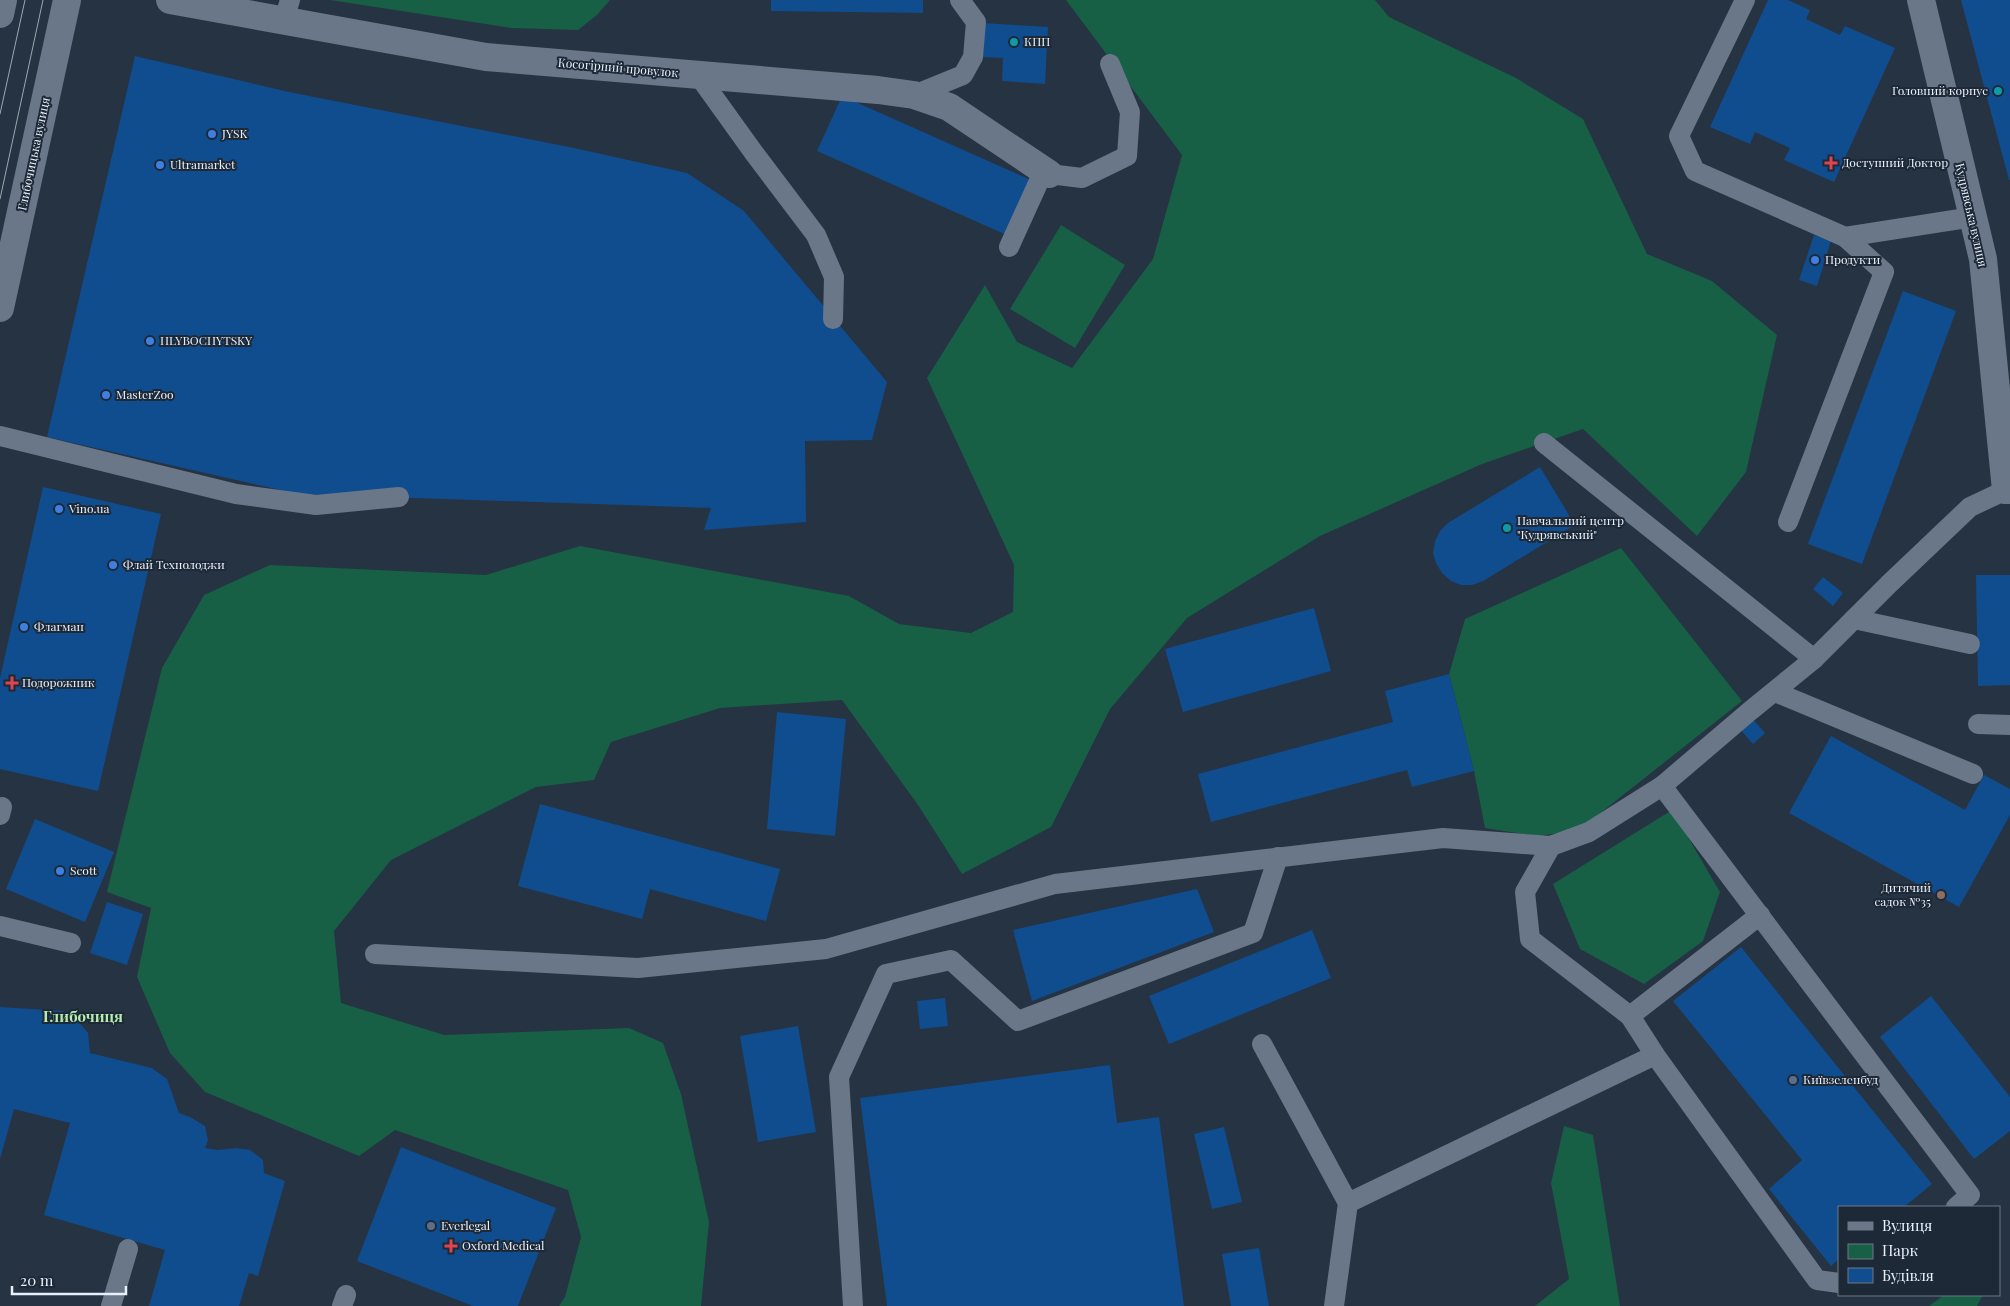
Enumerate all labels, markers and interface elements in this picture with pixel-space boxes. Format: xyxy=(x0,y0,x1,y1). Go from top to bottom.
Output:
place label: КПП xyxy=(1024,33,1050,49)
marker: КПП xyxy=(1008,36,1020,48)
street label: Косогірний провулок xyxy=(557,54,679,80)
place label: Головний корпус xyxy=(1892,82,1988,98)
marker: Головний корпус xyxy=(1992,85,2004,97)
street label: Глибочицька вулиця xyxy=(13,95,53,212)
place label: JYSK xyxy=(221,125,247,141)
marker: JYSK xyxy=(206,128,218,140)
place label: Доступний Доктор xyxy=(1842,154,1948,170)
place label: Ultramarket xyxy=(170,156,236,172)
marker: Доступний Доктор xyxy=(1824,156,1838,170)
marker: Ultramarket xyxy=(154,159,166,171)
street label: Кудрявська вулиця xyxy=(1952,161,1992,269)
place label: Продукти xyxy=(1825,251,1881,267)
marker: Продукти xyxy=(1809,254,1821,266)
place label: HLYBOCHYTSKY xyxy=(160,332,253,348)
marker: HLYBOCHYTSKY xyxy=(144,335,156,347)
place label: MasterZoo xyxy=(116,386,174,402)
marker: MasterZoo xyxy=(100,389,112,401)
place label: Vino.ua xyxy=(68,500,109,516)
marker: Vino.ua xyxy=(53,503,65,515)
place label: Навчальний центр "Кудрявський" xyxy=(1517,512,1624,542)
marker: Навчальний центр "Кудрявський" xyxy=(1501,522,1513,534)
place label: Флай Технолоджи xyxy=(123,556,225,572)
marker: Флай Технолоджи xyxy=(107,559,119,571)
place label: Флагман xyxy=(34,618,84,634)
marker: Флагман xyxy=(18,621,30,633)
place label: Подорожник xyxy=(22,674,95,690)
marker: Подорожник xyxy=(6,677,18,689)
place label: Scott xyxy=(70,862,98,878)
marker: Scott xyxy=(54,865,66,877)
place label: Дитячий садок №35 xyxy=(1875,879,1931,909)
marker: Дитячий садок №35 xyxy=(1935,889,1947,901)
district label: Глибочиця xyxy=(43,1006,123,1026)
place label: Київзеленбуд xyxy=(1803,1071,1879,1087)
marker: Київзеленбуд xyxy=(1787,1074,1799,1086)
legend xyxy=(1838,1206,2000,1296)
text: Вулиця xyxy=(1882,1215,1932,1235)
place label: Everlegal xyxy=(441,1217,491,1233)
marker: Everlegal xyxy=(425,1220,437,1232)
place label: Oxford Medical xyxy=(462,1237,545,1253)
marker: Oxford Medical xyxy=(444,1239,458,1253)
text: Парк xyxy=(1882,1240,1918,1260)
scale bar xyxy=(12,1264,126,1296)
text: Будівля xyxy=(1882,1265,1934,1285)
text: 20 m xyxy=(20,1270,54,1290)

